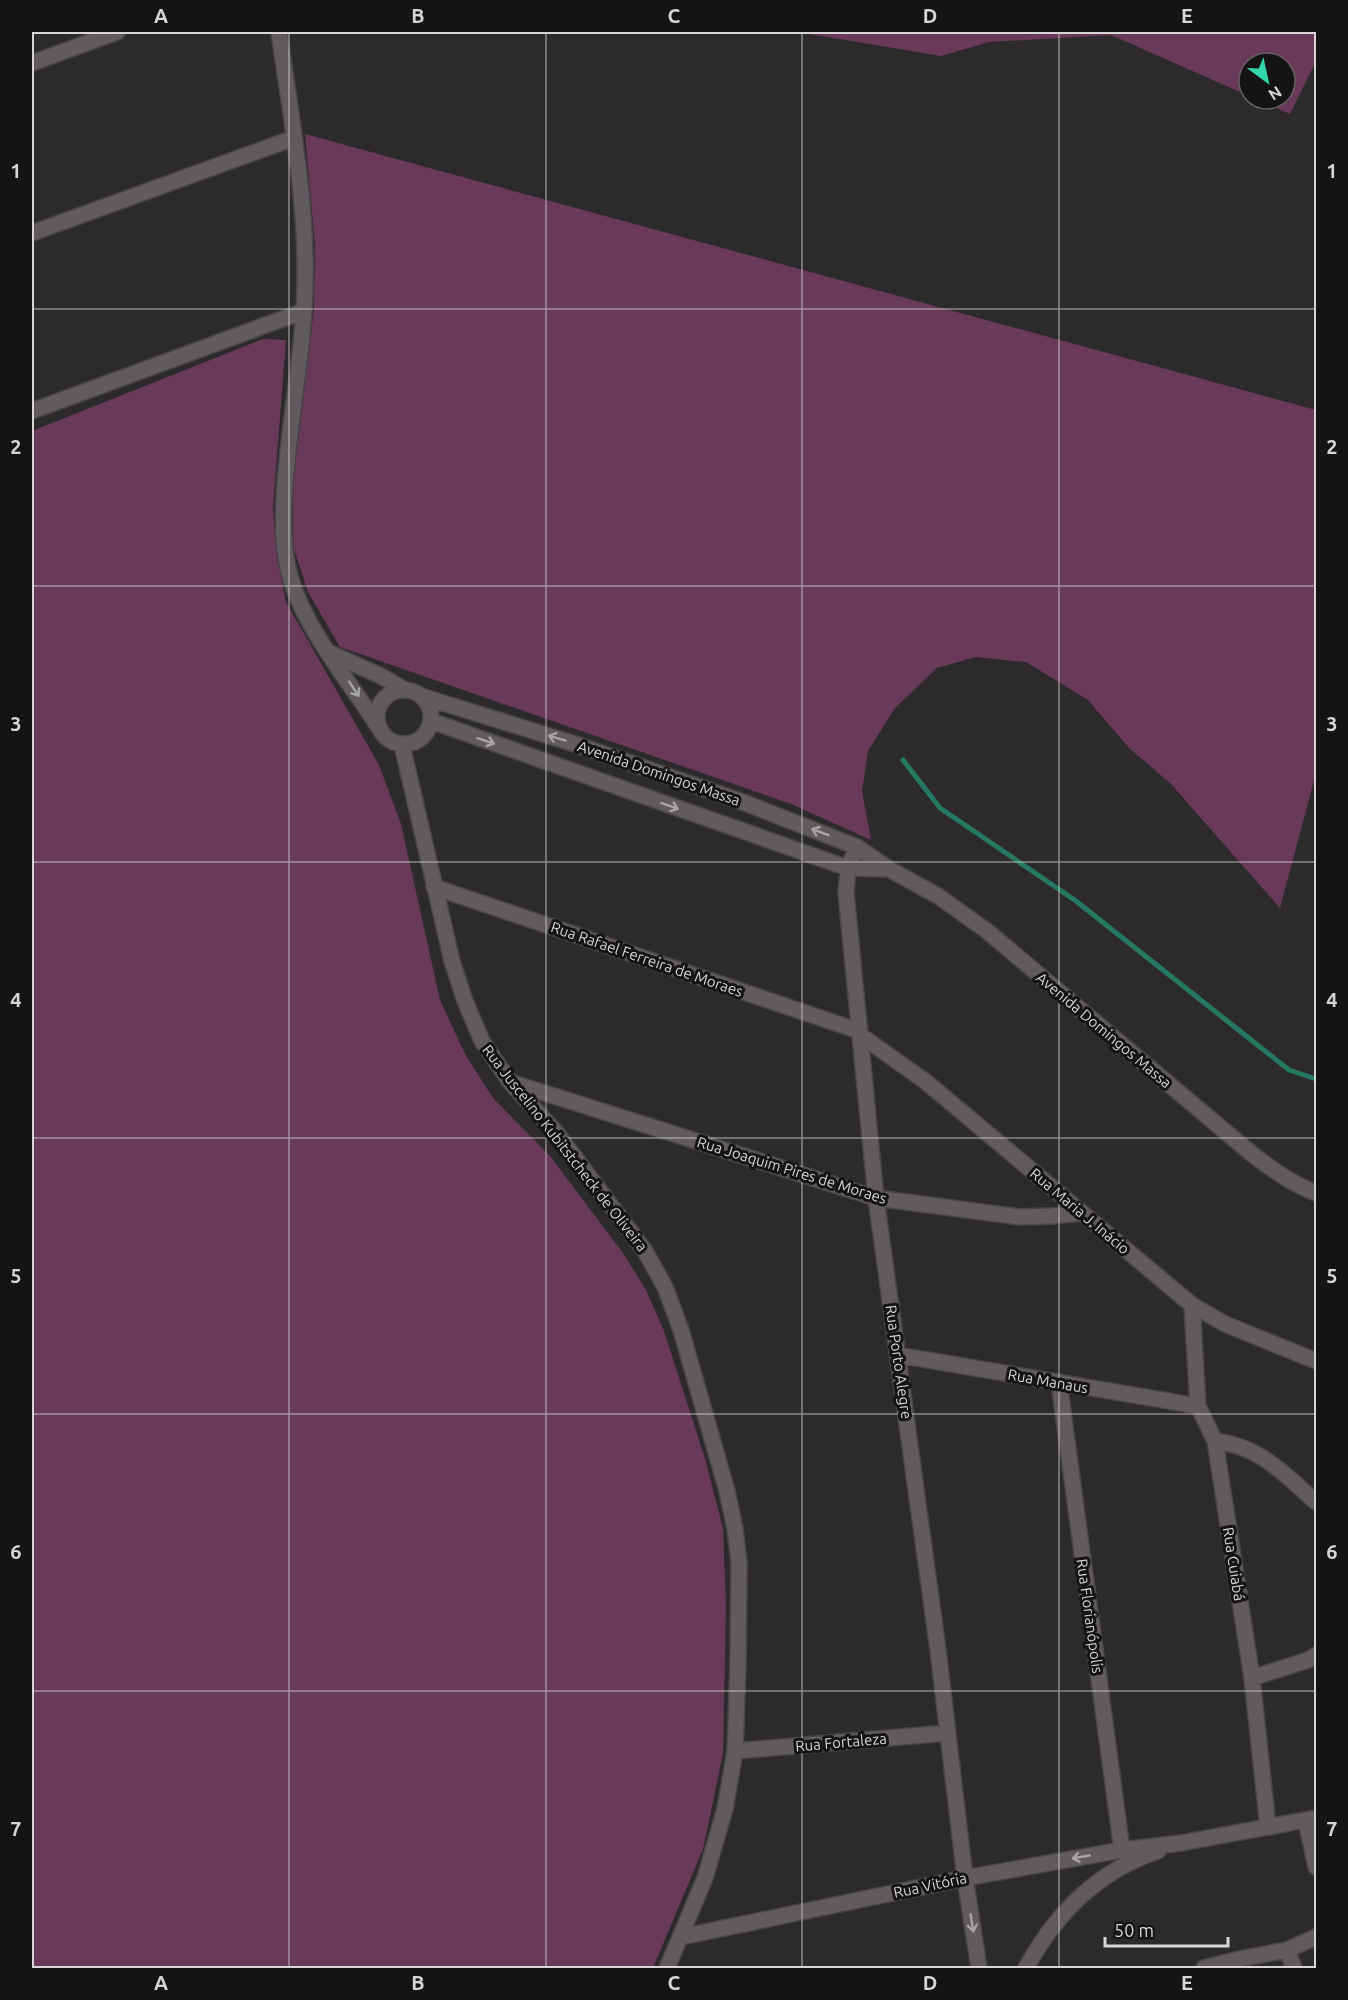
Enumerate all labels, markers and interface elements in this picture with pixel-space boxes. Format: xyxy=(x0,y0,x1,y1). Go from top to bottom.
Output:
text: A xyxy=(154,4,168,27)
text: B xyxy=(411,4,425,27)
text: C xyxy=(668,4,681,27)
text: D xyxy=(923,4,937,27)
text: E xyxy=(1181,4,1193,27)
north arrow xyxy=(1237,51,1297,111)
text: N xyxy=(1265,83,1285,104)
text: 1 xyxy=(10,159,22,182)
text: 1 xyxy=(1326,159,1338,182)
text: 2 xyxy=(10,435,22,458)
text: 2 xyxy=(1326,435,1338,458)
one-way arrow xyxy=(348,681,360,697)
text: 3 xyxy=(10,712,22,735)
text: 3 xyxy=(1326,712,1338,735)
one-way arrow xyxy=(548,732,567,743)
one-way arrow xyxy=(477,736,495,747)
street label: Avenida Domingos Massa xyxy=(576,737,742,809)
one-way arrow xyxy=(660,801,679,812)
one-way arrow xyxy=(811,826,829,837)
street label: Rua Rafael Ferreira de Moraes xyxy=(549,918,745,1000)
street label: Avenida Domingos Massa xyxy=(1033,969,1175,1091)
text: 4 xyxy=(10,988,22,1011)
text: 4 xyxy=(1326,988,1338,1011)
street label: Rua Juscelino Kubitstcheck de Oliveira xyxy=(479,1041,651,1255)
street label: Rua Joaquim Pires de Moraes xyxy=(695,1133,889,1207)
street label: Rua Maria J. Inácio xyxy=(1027,1165,1133,1257)
text: 5 xyxy=(10,1264,22,1287)
text: 5 xyxy=(1326,1264,1338,1287)
street label: Rua Porto Alegre xyxy=(883,1304,915,1420)
street label: Rua Manaus xyxy=(1007,1366,1089,1396)
street label: Rua Cuiabá xyxy=(1220,1526,1248,1602)
text: 6 xyxy=(10,1540,22,1563)
text: 6 xyxy=(1326,1540,1338,1563)
street label: Rua Florianópolis xyxy=(1074,1558,1106,1674)
street label: Rua Fortaleza xyxy=(795,1730,887,1754)
text: 7 xyxy=(10,1817,22,1840)
text: 7 xyxy=(1326,1817,1338,1840)
one-way arrow xyxy=(1072,1852,1092,1863)
street label: Rua Vitória xyxy=(892,1869,968,1901)
scale bar xyxy=(1105,1910,1228,1948)
one-way arrow xyxy=(966,1913,977,1933)
text: 50 m xyxy=(1114,1920,1154,1940)
text: A xyxy=(154,1971,168,1994)
text: B xyxy=(411,1971,425,1994)
text: C xyxy=(668,1971,681,1994)
text: D xyxy=(923,1971,937,1994)
text: E xyxy=(1181,1971,1193,1994)

